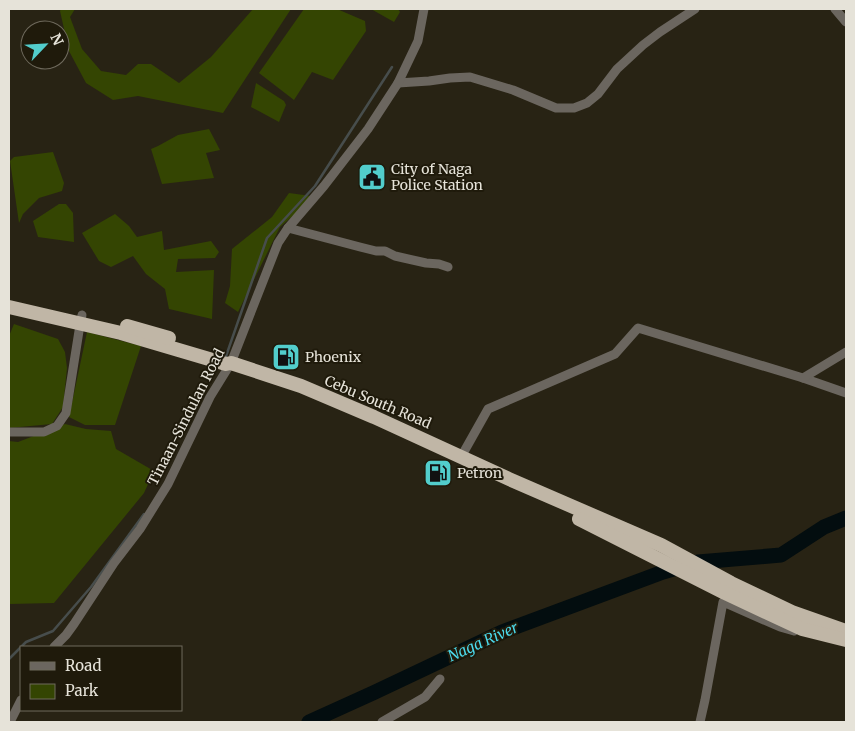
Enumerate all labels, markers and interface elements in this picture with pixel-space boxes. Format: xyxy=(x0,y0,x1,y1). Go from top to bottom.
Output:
north arrow xyxy=(20,20,70,70)
text: N xyxy=(46,31,67,48)
place label: City of Naga Police Station xyxy=(391,160,483,194)
public building icon: City of Naga Police Station xyxy=(357,162,387,192)
fuel station icon: Phoenix xyxy=(271,342,301,372)
street label: Tinaan-Sindulan Road xyxy=(144,345,229,489)
place label: Phoenix xyxy=(305,348,362,366)
street label: Cebu South Road xyxy=(322,371,434,433)
fuel station icon: Petron xyxy=(423,458,453,488)
place label: Petron xyxy=(457,464,502,482)
water label: Naga River xyxy=(445,617,522,665)
legend xyxy=(20,646,182,711)
text: Road xyxy=(65,656,101,675)
text: Park xyxy=(65,681,99,700)

